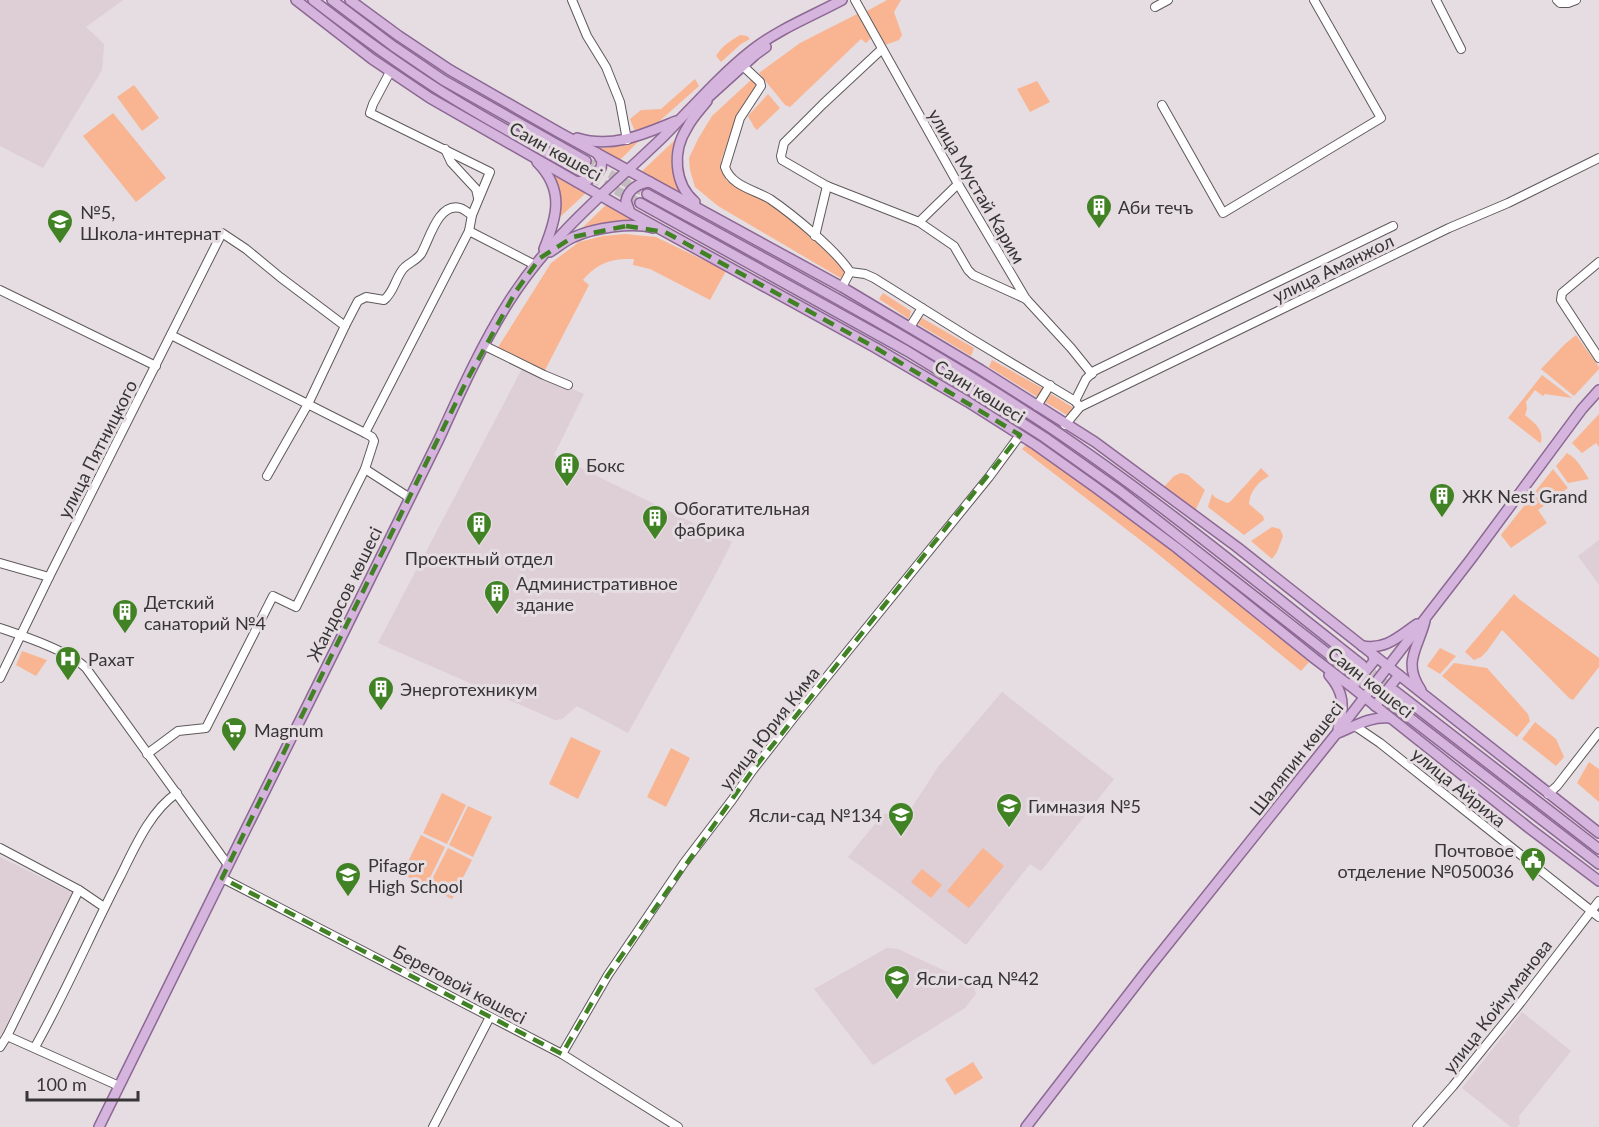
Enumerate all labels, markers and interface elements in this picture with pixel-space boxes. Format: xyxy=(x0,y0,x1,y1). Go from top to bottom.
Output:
street label: улица Мустай Карим xyxy=(924,105,1030,267)
street label: Саин көшесі xyxy=(506,117,606,185)
building icon: Аби течъ xyxy=(1084,192,1114,230)
place label: Аби течъ xyxy=(1118,196,1193,218)
place label: №5, Школа-интернат xyxy=(80,201,221,244)
school or university icon: №5, Школа-интернат xyxy=(45,207,75,245)
street label: улица Аманжол xyxy=(1269,229,1397,307)
street label: Саин көшесі xyxy=(931,355,1029,427)
street label: улица Пятницкого xyxy=(53,376,141,522)
building icon: Бокс xyxy=(552,450,582,488)
place label: Бокс xyxy=(586,454,625,476)
building icon: ЖК Nest Grand xyxy=(1427,481,1457,519)
place label: ЖК Nest Grand xyxy=(1462,485,1588,507)
place label: Обогатительная фабрика xyxy=(674,497,810,540)
building icon: Обогатительная фабрика xyxy=(640,503,670,541)
building icon: Проектный отдел xyxy=(464,509,494,547)
street label: Жандосов көшесі xyxy=(302,523,386,665)
place label: Проектный отдел xyxy=(405,547,553,569)
place label: Административное здание xyxy=(516,572,678,615)
building icon: Административное здание xyxy=(482,578,512,616)
place label: Детский санаторий №4 xyxy=(144,591,266,634)
building icon: Детский санаторий №4 xyxy=(110,597,140,635)
street label: Саин көшесі xyxy=(1324,642,1418,722)
hospital icon: Рахат xyxy=(53,644,83,682)
place label: Рахат xyxy=(88,648,134,670)
street label: улица Юрия Кима xyxy=(714,662,824,794)
building icon: Энерготехникум xyxy=(366,674,396,712)
place label: Энерготехникум xyxy=(400,678,537,700)
street label: Шаляпин көшесі xyxy=(1245,696,1347,820)
supermarket icon: Magnum xyxy=(219,715,249,753)
place label: Magnum xyxy=(254,719,324,741)
street label: улица Айриха xyxy=(1408,742,1510,832)
school or university icon: Гимназия №5 xyxy=(994,791,1024,829)
place label: Гимназия №5 xyxy=(1028,795,1141,817)
school or university icon: Ясли-сад №134 xyxy=(886,800,916,838)
place label: Ясли-сад №134 xyxy=(748,804,882,826)
place label: Почтовое отделение №050036 xyxy=(1337,839,1514,882)
public building icon: Почтовое отделение №050036 xyxy=(1518,845,1548,883)
place label: Pifagor High School xyxy=(368,854,463,897)
school or university icon: Pifagor High School xyxy=(333,860,363,898)
street label: улица Койчуманова xyxy=(1438,935,1556,1077)
street label: Береговой көшесі xyxy=(390,940,530,1028)
school or university icon: Ясли-сад №42 xyxy=(882,963,912,1001)
place label: Ясли-сад №42 xyxy=(915,967,1039,989)
scale bar xyxy=(27,1064,138,1102)
text: 100 m xyxy=(36,1073,87,1095)

